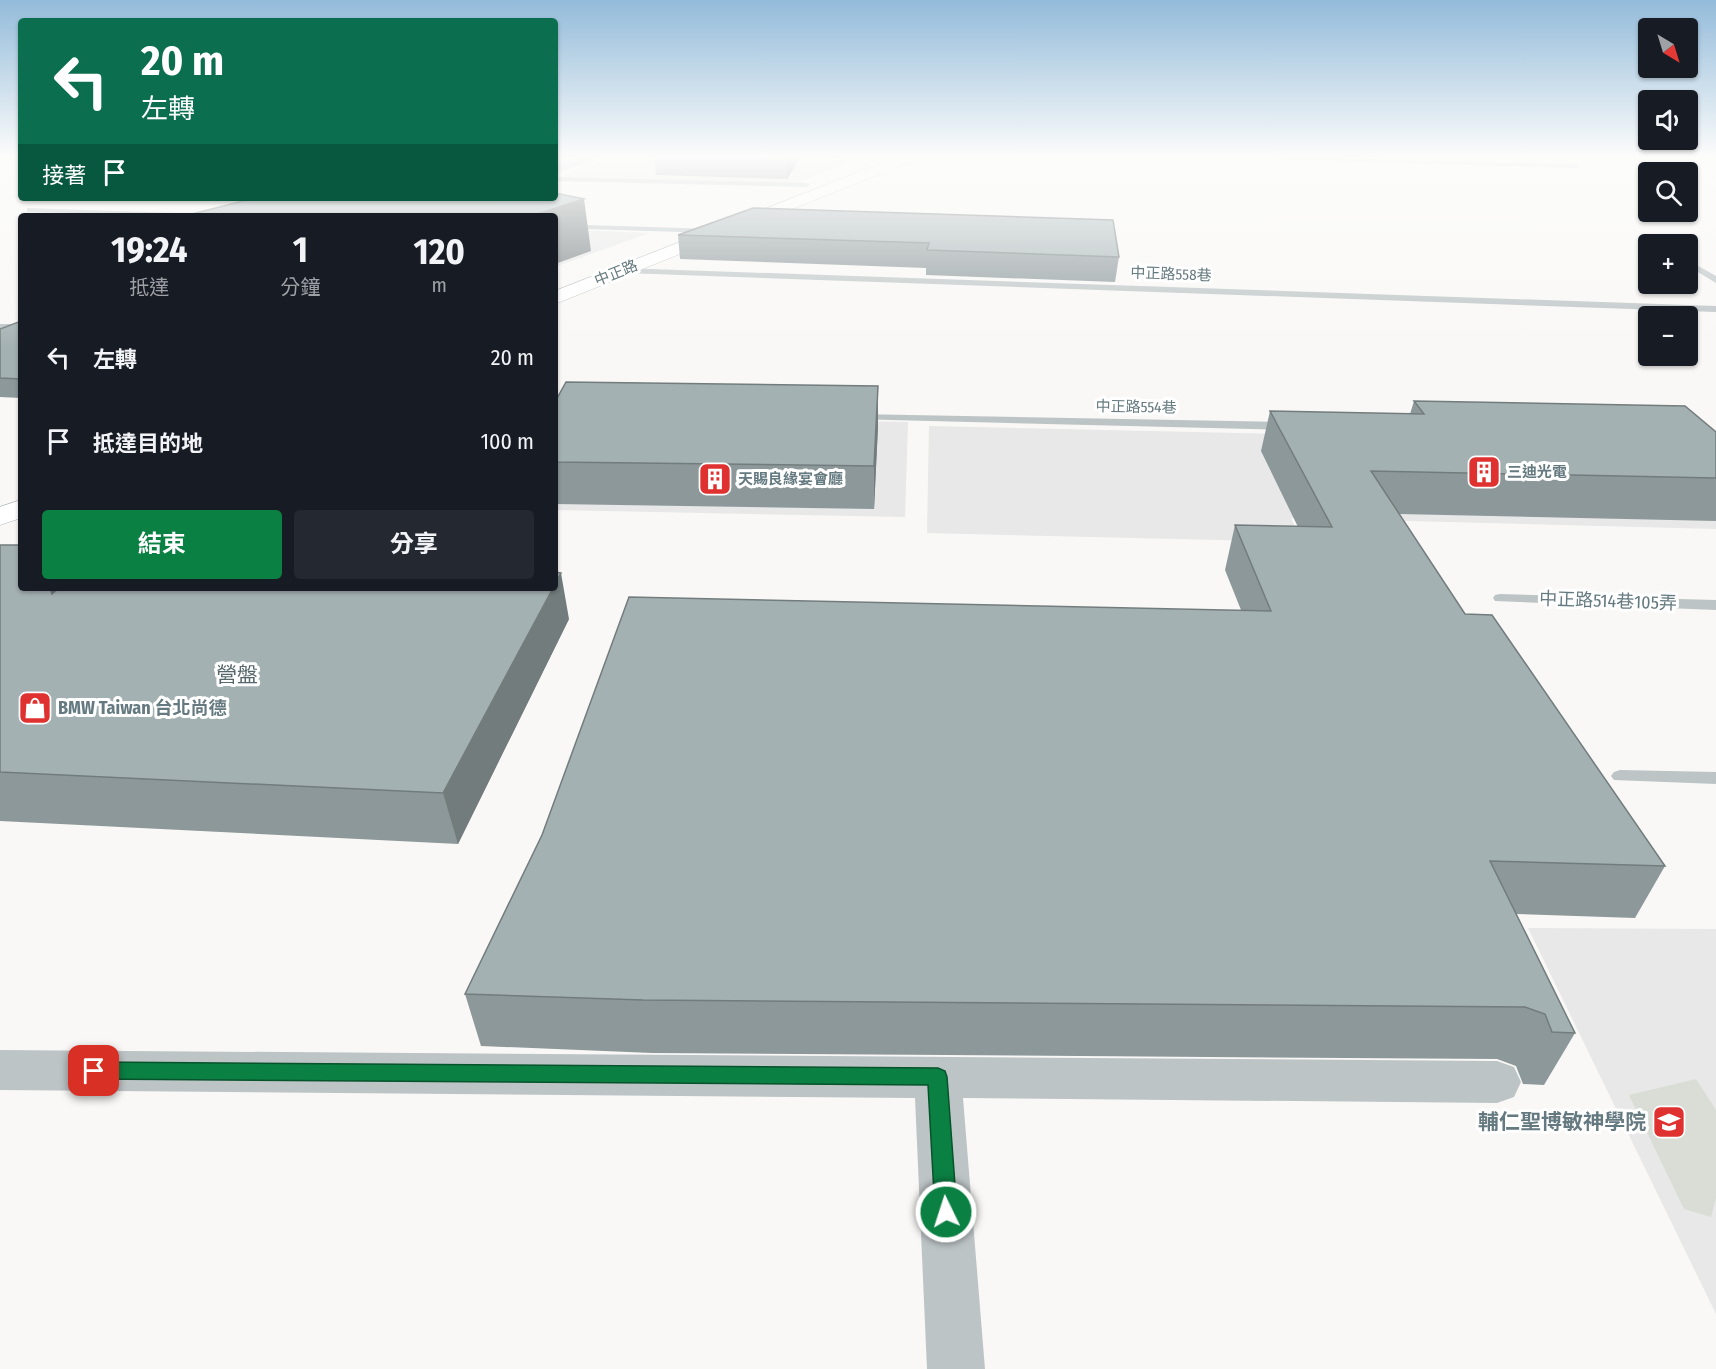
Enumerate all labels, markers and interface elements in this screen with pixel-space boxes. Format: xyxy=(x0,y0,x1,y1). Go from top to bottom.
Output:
north arrow xyxy=(1638,18,1698,78)
map controls xyxy=(1638,18,1698,366)
text: 20 m xyxy=(141,36,224,86)
icon: left xyxy=(42,42,120,120)
button: sound xyxy=(1638,90,1698,150)
text: 左轉 xyxy=(141,93,195,125)
icon: arrive xyxy=(98,156,131,189)
text: 接著 xyxy=(42,162,86,189)
button: search xyxy=(1638,162,1698,222)
text: 19:24 xyxy=(111,228,188,272)
text: 1 xyxy=(293,228,308,272)
text: 120 xyxy=(413,230,465,274)
button: + xyxy=(1638,234,1698,294)
street label: 中正路 xyxy=(592,256,640,290)
street label: 中正路558巷 xyxy=(1130,264,1212,284)
text: m xyxy=(432,273,447,297)
text: 抵達 xyxy=(129,275,169,299)
text: 分鐘 xyxy=(280,275,320,299)
button: − xyxy=(1638,306,1698,366)
icon: left xyxy=(42,341,75,374)
text: 20 m xyxy=(491,344,534,371)
text: 左轉 xyxy=(93,346,137,373)
street label: 中正路554巷 xyxy=(1095,397,1177,417)
icon: arrive xyxy=(42,425,75,458)
text: 100 m xyxy=(480,428,534,455)
text: 抵達目的地 xyxy=(93,430,203,457)
building icon: 三迪光電 xyxy=(1466,454,1502,490)
building icon: 天賜良緣宴會廳 xyxy=(697,461,733,497)
place label: 三迪光電 xyxy=(1507,463,1567,481)
place label: 天賜良緣宴會廳 xyxy=(738,470,843,488)
button: 結束 xyxy=(42,510,282,579)
button: 分享 xyxy=(294,510,534,579)
street label: 中正路514巷105弄 xyxy=(1539,588,1677,614)
district label: 營盤 xyxy=(216,662,258,688)
shop icon: BMW Taiwan 台北尚德 xyxy=(17,690,53,726)
place label: BMW Taiwan 台北尚德 xyxy=(58,697,226,719)
pin xyxy=(68,1045,119,1096)
icon: arrive xyxy=(77,1054,110,1087)
school or university icon: 輔仁聖博敏神學院 xyxy=(1651,1104,1687,1140)
place label: 輔仁聖博敏神學院 xyxy=(1478,1109,1646,1135)
position arrow xyxy=(914,1180,978,1244)

